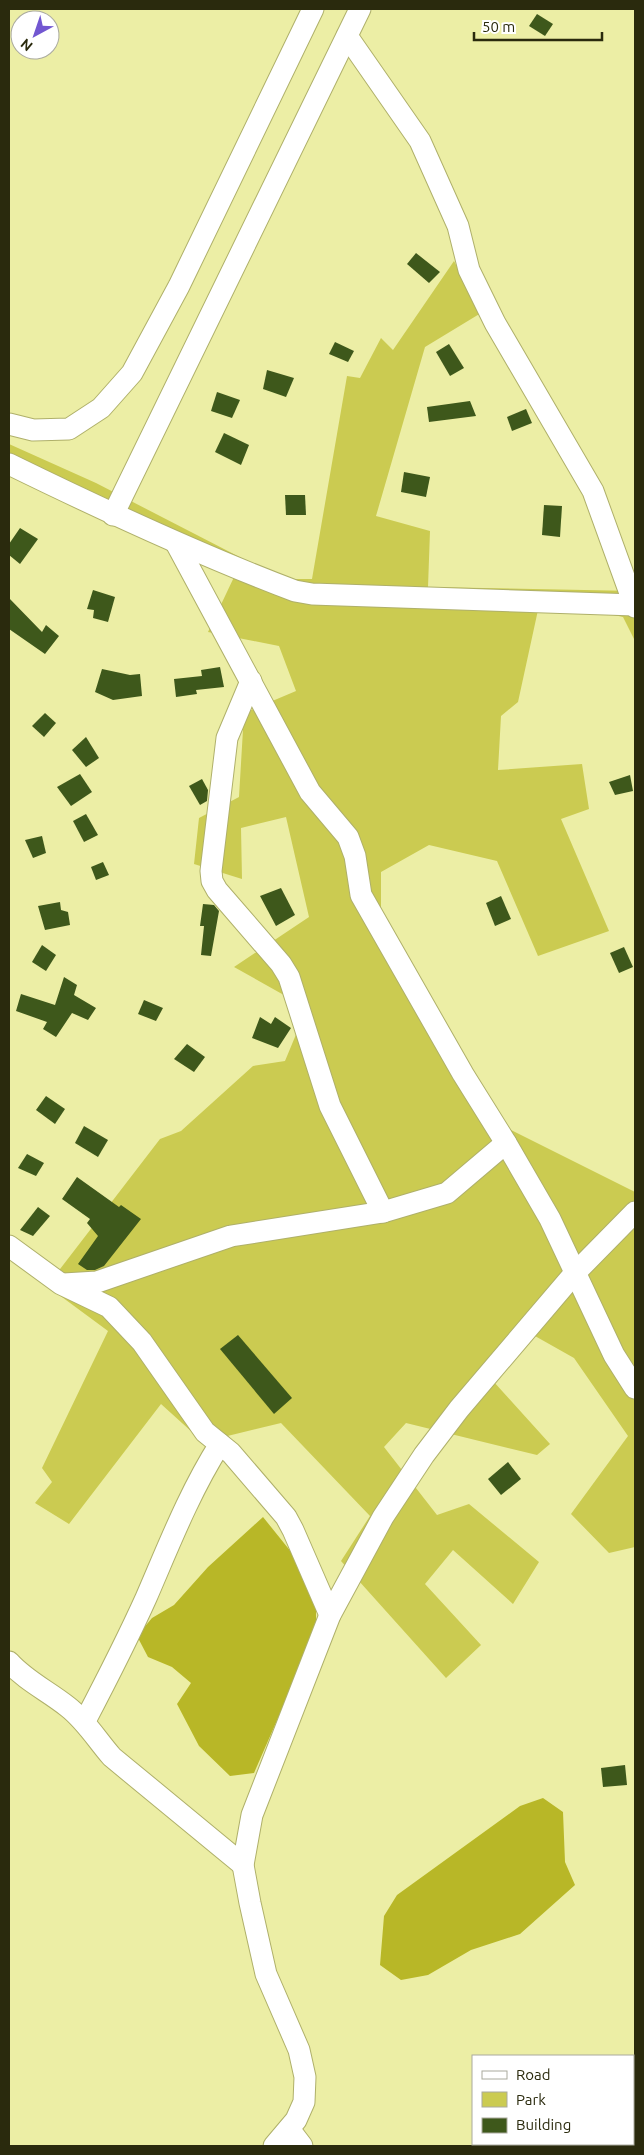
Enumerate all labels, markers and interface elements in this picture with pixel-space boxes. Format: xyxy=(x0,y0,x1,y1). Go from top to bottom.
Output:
north arrow xyxy=(10,10,60,60)
scale bar xyxy=(474,10,602,42)
text: 50 m xyxy=(482,18,515,35)
text: N xyxy=(17,35,36,54)
legend xyxy=(472,2055,634,2145)
text: Road xyxy=(516,2066,551,2083)
text: Park xyxy=(516,2091,546,2108)
text: Building xyxy=(516,2116,571,2133)

